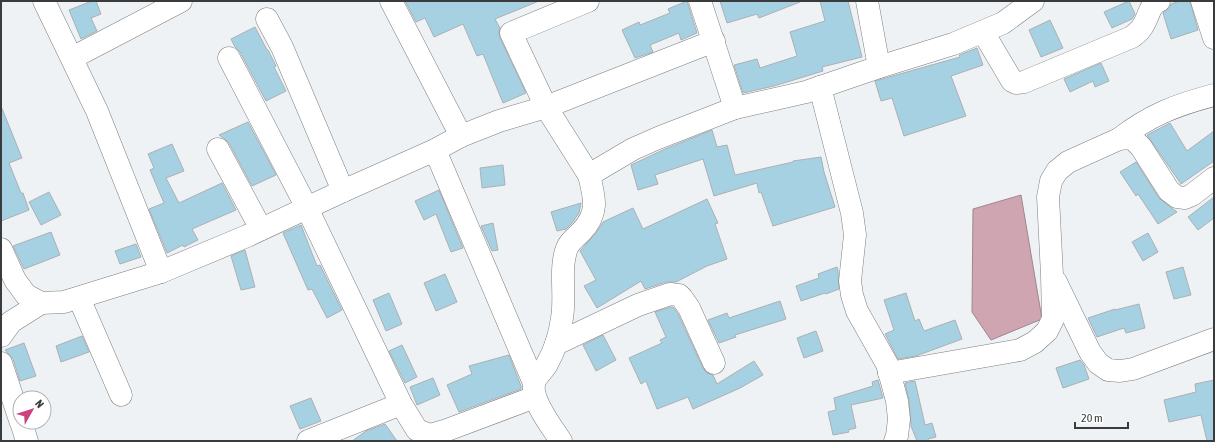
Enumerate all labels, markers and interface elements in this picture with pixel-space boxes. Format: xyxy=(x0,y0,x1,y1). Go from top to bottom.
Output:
north arrow xyxy=(12,390,52,430)
text: N xyxy=(33,397,46,410)
scale bar xyxy=(1075,404,1128,430)
text: 20 m xyxy=(1081,411,1103,425)

